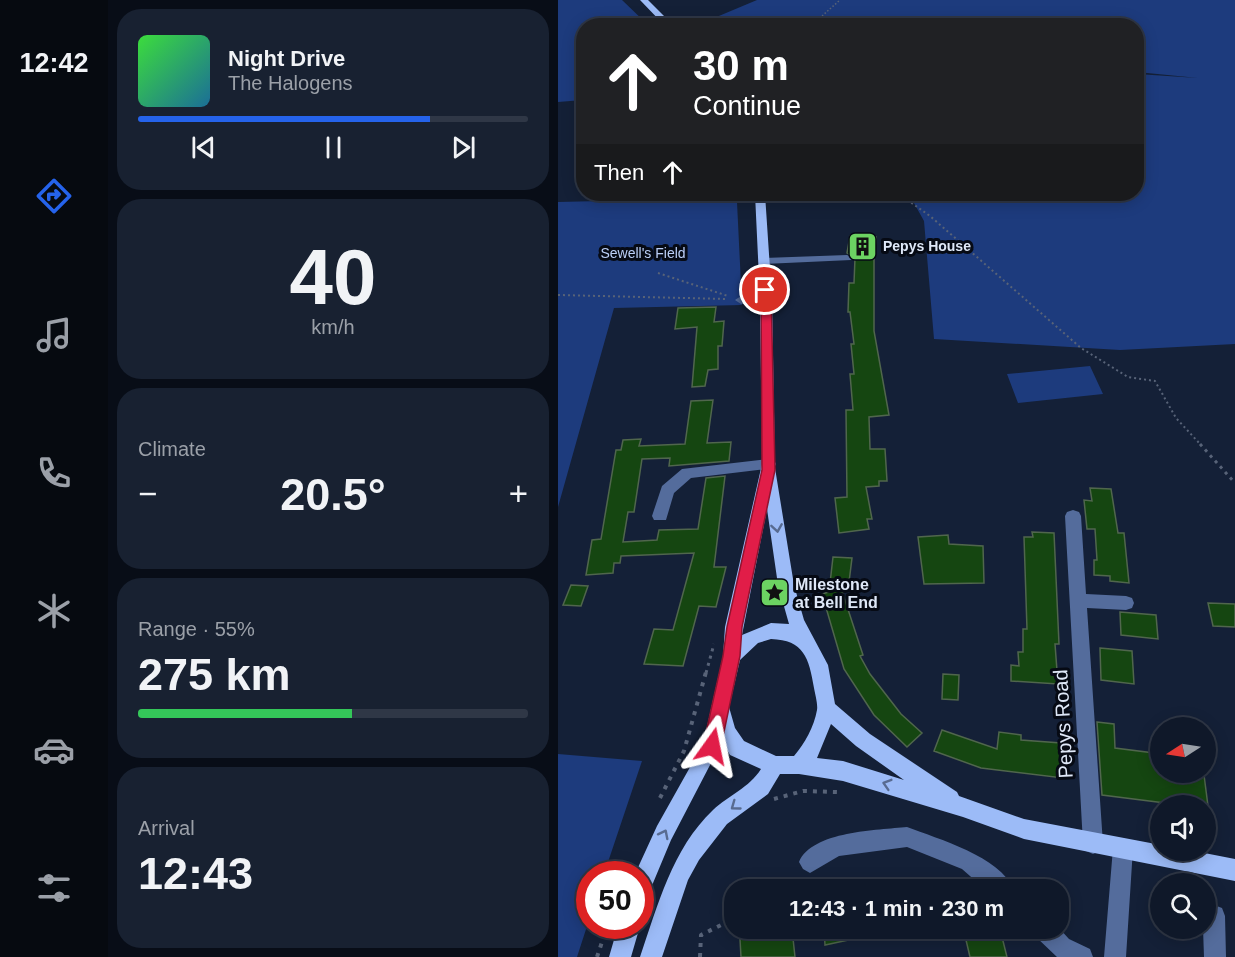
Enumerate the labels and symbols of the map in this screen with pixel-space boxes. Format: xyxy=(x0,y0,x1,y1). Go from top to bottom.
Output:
building icon: Pepys House xyxy=(846,230,878,262)
place label: Pepys House xyxy=(883,238,971,254)
park label: Sewell's Field xyxy=(600,245,686,261)
pin xyxy=(739,264,790,315)
one-way arrow xyxy=(771,523,783,532)
place label: Milestone at Bell End xyxy=(795,576,878,611)
place icon: Milestone at Bell End xyxy=(758,577,790,609)
street label: Pepys Road xyxy=(1049,669,1077,779)
position arrow xyxy=(680,714,744,778)
north arrow xyxy=(1150,717,1216,783)
one-way arrow xyxy=(882,779,893,791)
one-way arrow xyxy=(730,799,741,810)
one-way arrow xyxy=(657,829,668,840)
speed limit sign: 50 xyxy=(576,861,654,939)

